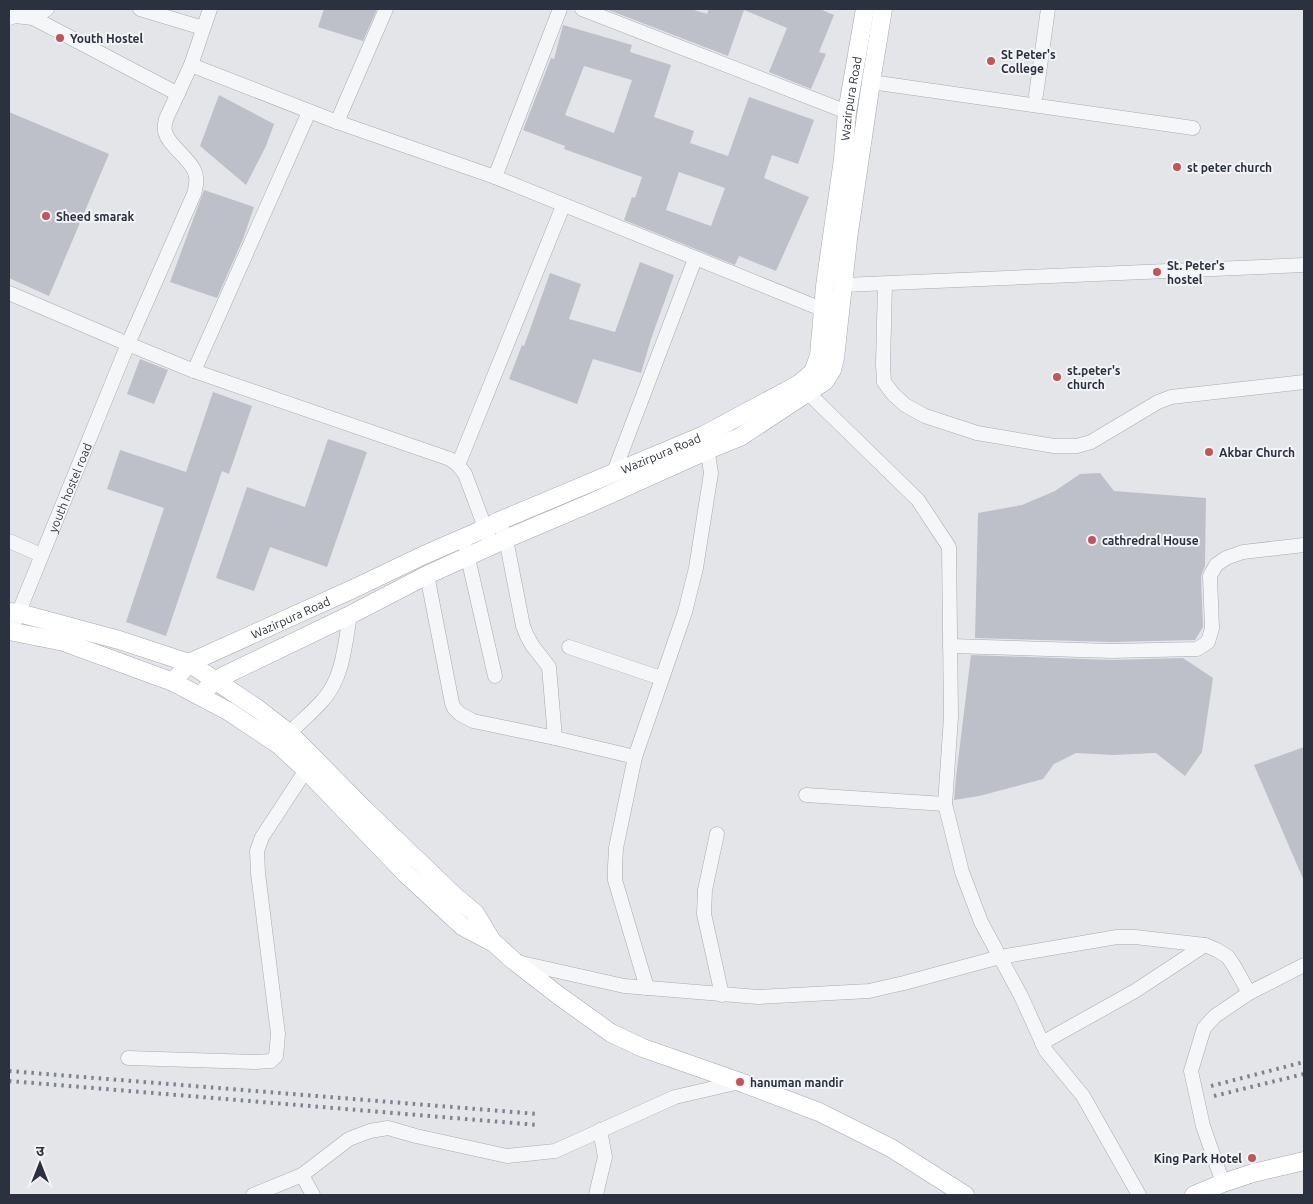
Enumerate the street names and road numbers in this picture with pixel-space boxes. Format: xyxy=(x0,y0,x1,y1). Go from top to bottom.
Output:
street label: Wazirpura Road xyxy=(838,55,863,141)
street label: Wazirpura Road xyxy=(619,431,702,476)
street label: youth hostel road xyxy=(46,441,93,534)
street label: Wazirpura Road xyxy=(249,594,332,641)

